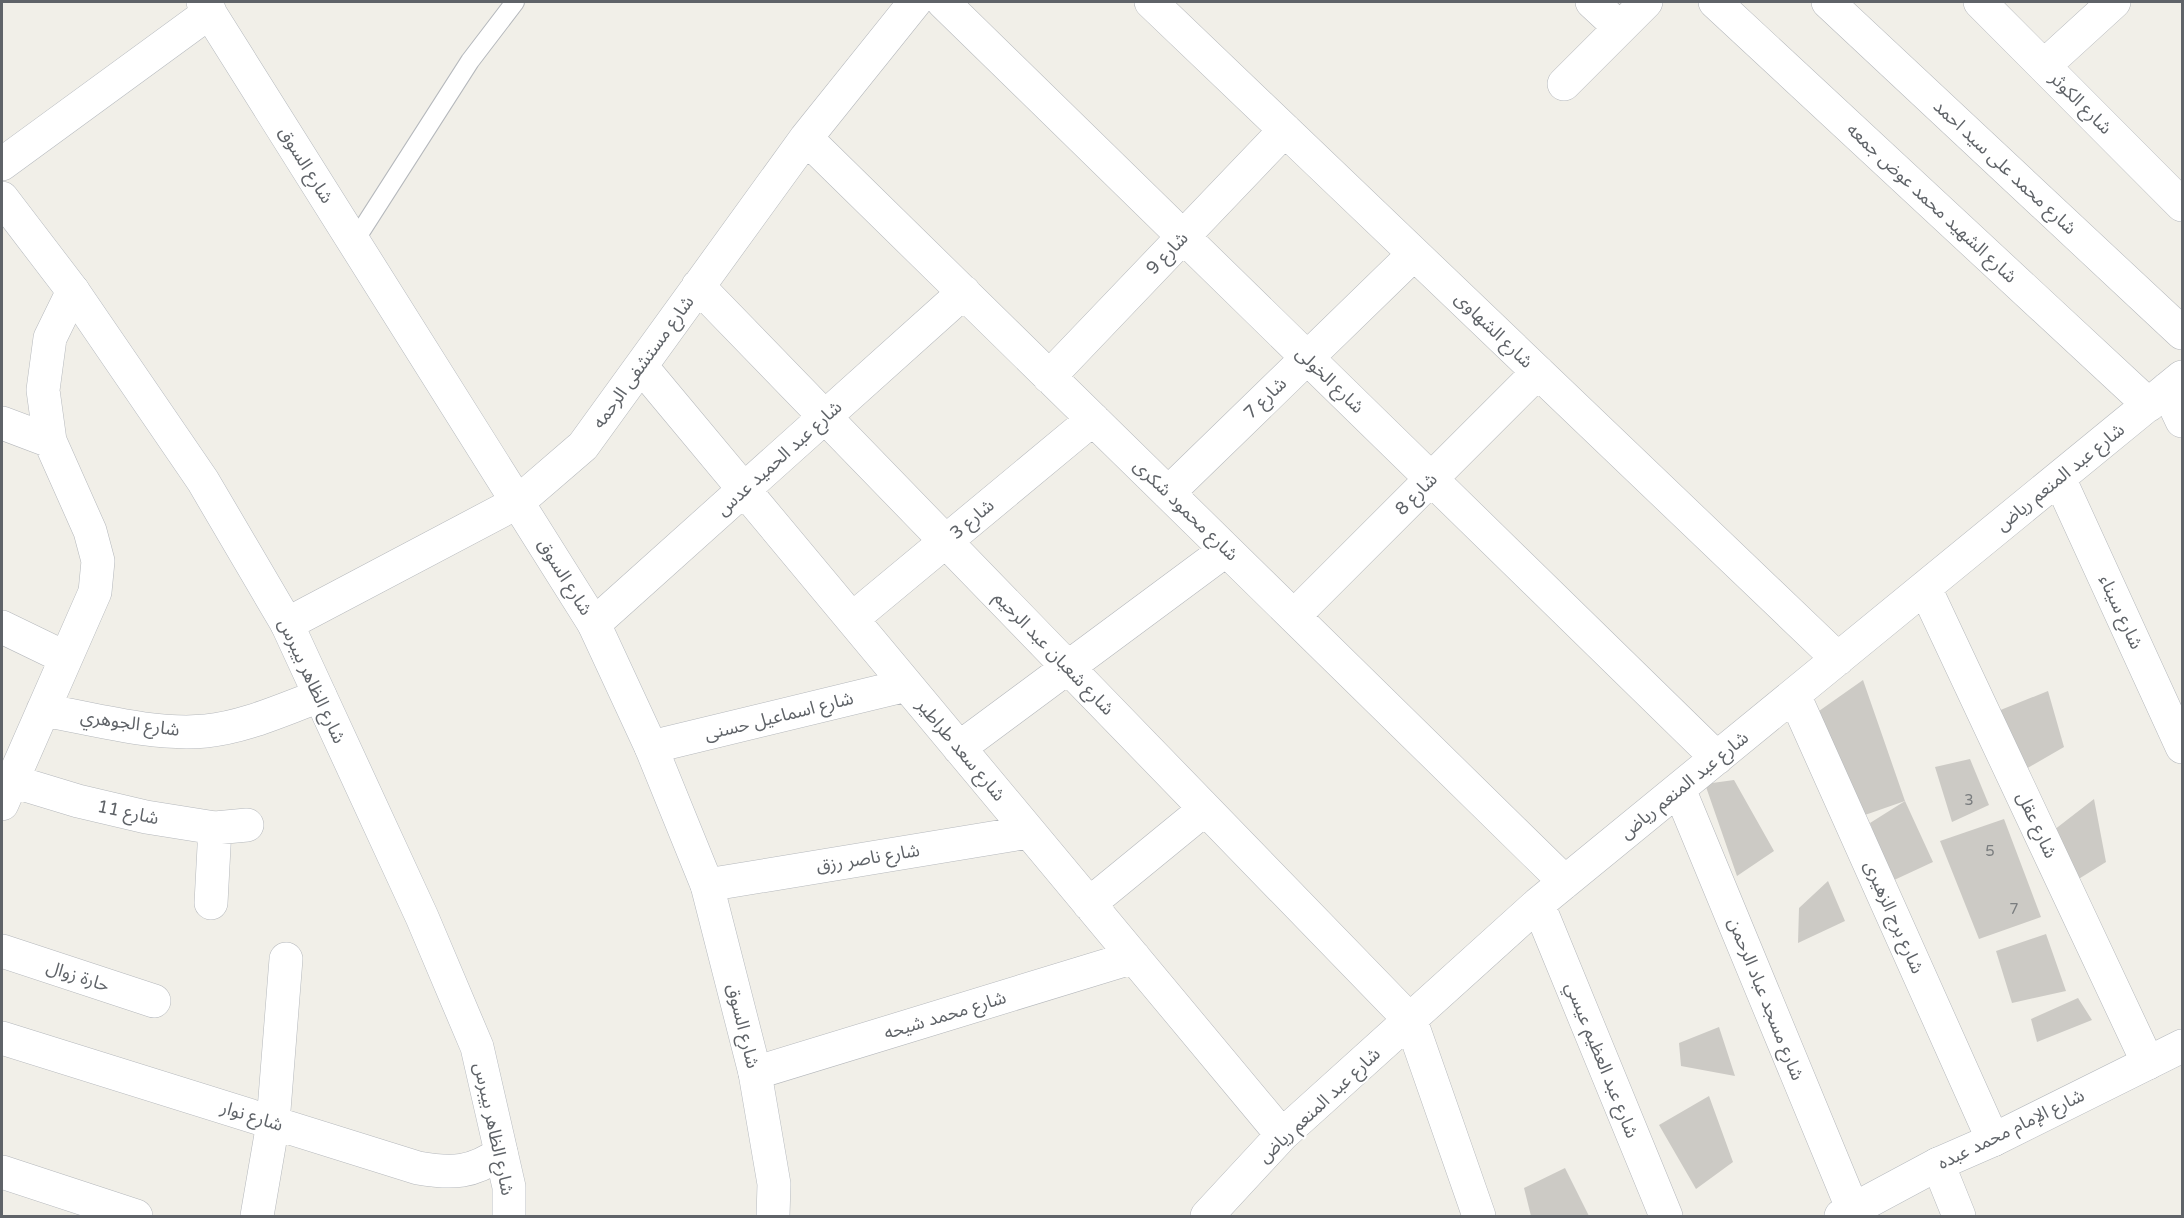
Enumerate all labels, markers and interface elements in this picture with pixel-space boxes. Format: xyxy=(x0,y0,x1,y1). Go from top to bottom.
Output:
street label: شارع الكوثر xyxy=(2043,67,2117,141)
street label: شارع محمد على سيد احمد xyxy=(1927,95,2081,241)
street label: شارع الشهيد محمد عوض جمعه xyxy=(1840,118,2022,290)
street label: شارع السوق xyxy=(271,123,338,209)
street label: شارع 9 xyxy=(1141,227,1195,281)
street label: شارع الشهاوى xyxy=(1448,287,1538,375)
street label: شارع مستشفى الرحمه xyxy=(588,291,701,434)
street label: شارع الخولى xyxy=(1289,342,1369,420)
street label: شارع 7 xyxy=(1239,372,1293,426)
street label: شارع عبد الحميد عدس xyxy=(712,396,848,522)
street label: شارع عبد المنعم رياض xyxy=(1991,418,2131,538)
street label: شارع محمود شكرى xyxy=(1127,455,1243,568)
street label: شارع 8 xyxy=(1390,468,1444,522)
street label: شارع 3 xyxy=(945,494,1001,546)
street label: شارع السوق xyxy=(530,535,597,621)
street label: شارع سيناء xyxy=(2092,571,2148,654)
street label: شارع شعبان عبد الرحيم xyxy=(987,586,1119,722)
street label: شارع الظاهر بيبرس xyxy=(271,615,350,748)
street label: شارع اسماعيل حسنى xyxy=(702,687,856,748)
street label: شارع سعد طراطير xyxy=(909,694,1010,808)
street label: شارع الجوهري xyxy=(79,705,181,744)
street label: شارع عبد المنعم رياض xyxy=(1615,726,1755,846)
street label: شارع عقل xyxy=(2009,788,2062,863)
house number: 3 xyxy=(1964,791,1974,809)
street label: شارع 11 xyxy=(95,795,161,832)
street label: شارع ناصر رزق xyxy=(815,839,922,880)
house number: 5 xyxy=(1985,842,1995,860)
street label: شارع برج الزهيرى xyxy=(1857,857,1929,978)
house number: 7 xyxy=(2009,900,2019,918)
street label: شارع مسجد عباد الرحمن xyxy=(1721,914,1809,1085)
street label: حارة زوال xyxy=(44,955,112,997)
street label: شارع عبد العظيم عيسي xyxy=(1558,979,1643,1142)
street label: شارع السوق xyxy=(719,981,764,1071)
street label: شارع محمد شيحه xyxy=(881,986,1010,1047)
street label: شارع عبد المنعم رياض xyxy=(1253,1043,1387,1170)
street label: شارع الظاهر بيبرس xyxy=(466,1061,519,1198)
street label: شارع الإمام محمد عبده xyxy=(1934,1084,2089,1177)
street label: شارع نوار xyxy=(216,1096,286,1139)

